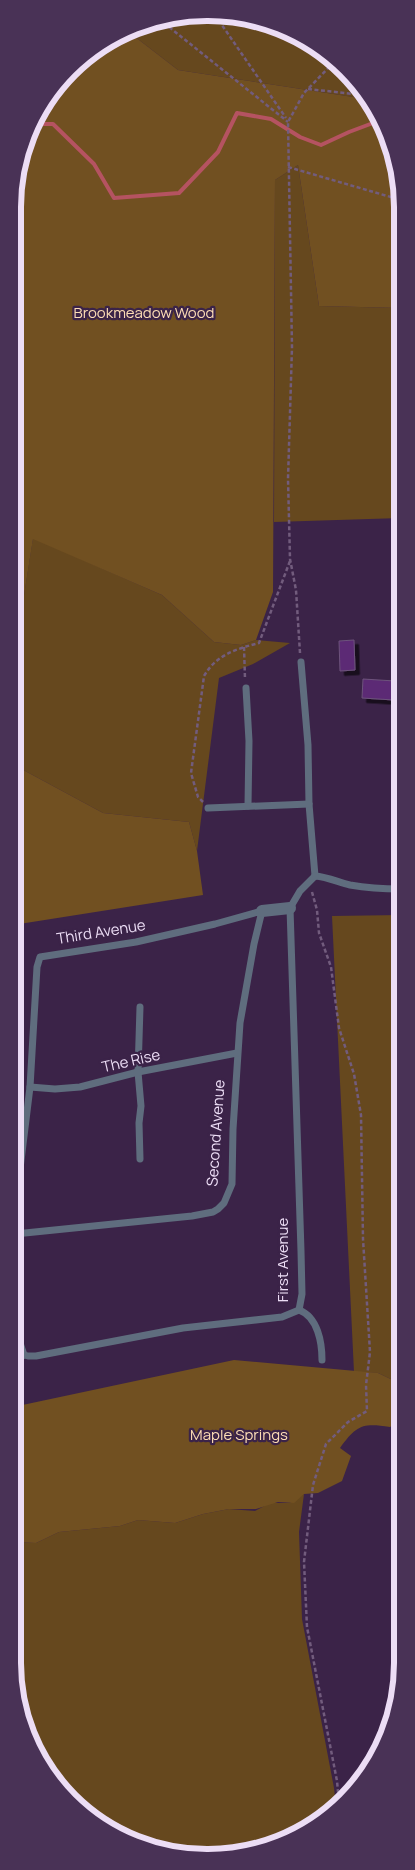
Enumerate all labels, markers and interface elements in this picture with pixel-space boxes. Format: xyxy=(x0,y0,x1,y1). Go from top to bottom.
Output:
park label: Brookmeadow Wood xyxy=(74,302,215,323)
street label: Third Avenue xyxy=(55,914,147,949)
street label: The Rise xyxy=(100,1044,162,1077)
street label: Second Avenue xyxy=(201,1079,230,1187)
street label: First Avenue xyxy=(272,1218,293,1302)
park label: Maple Springs xyxy=(190,1424,288,1445)

